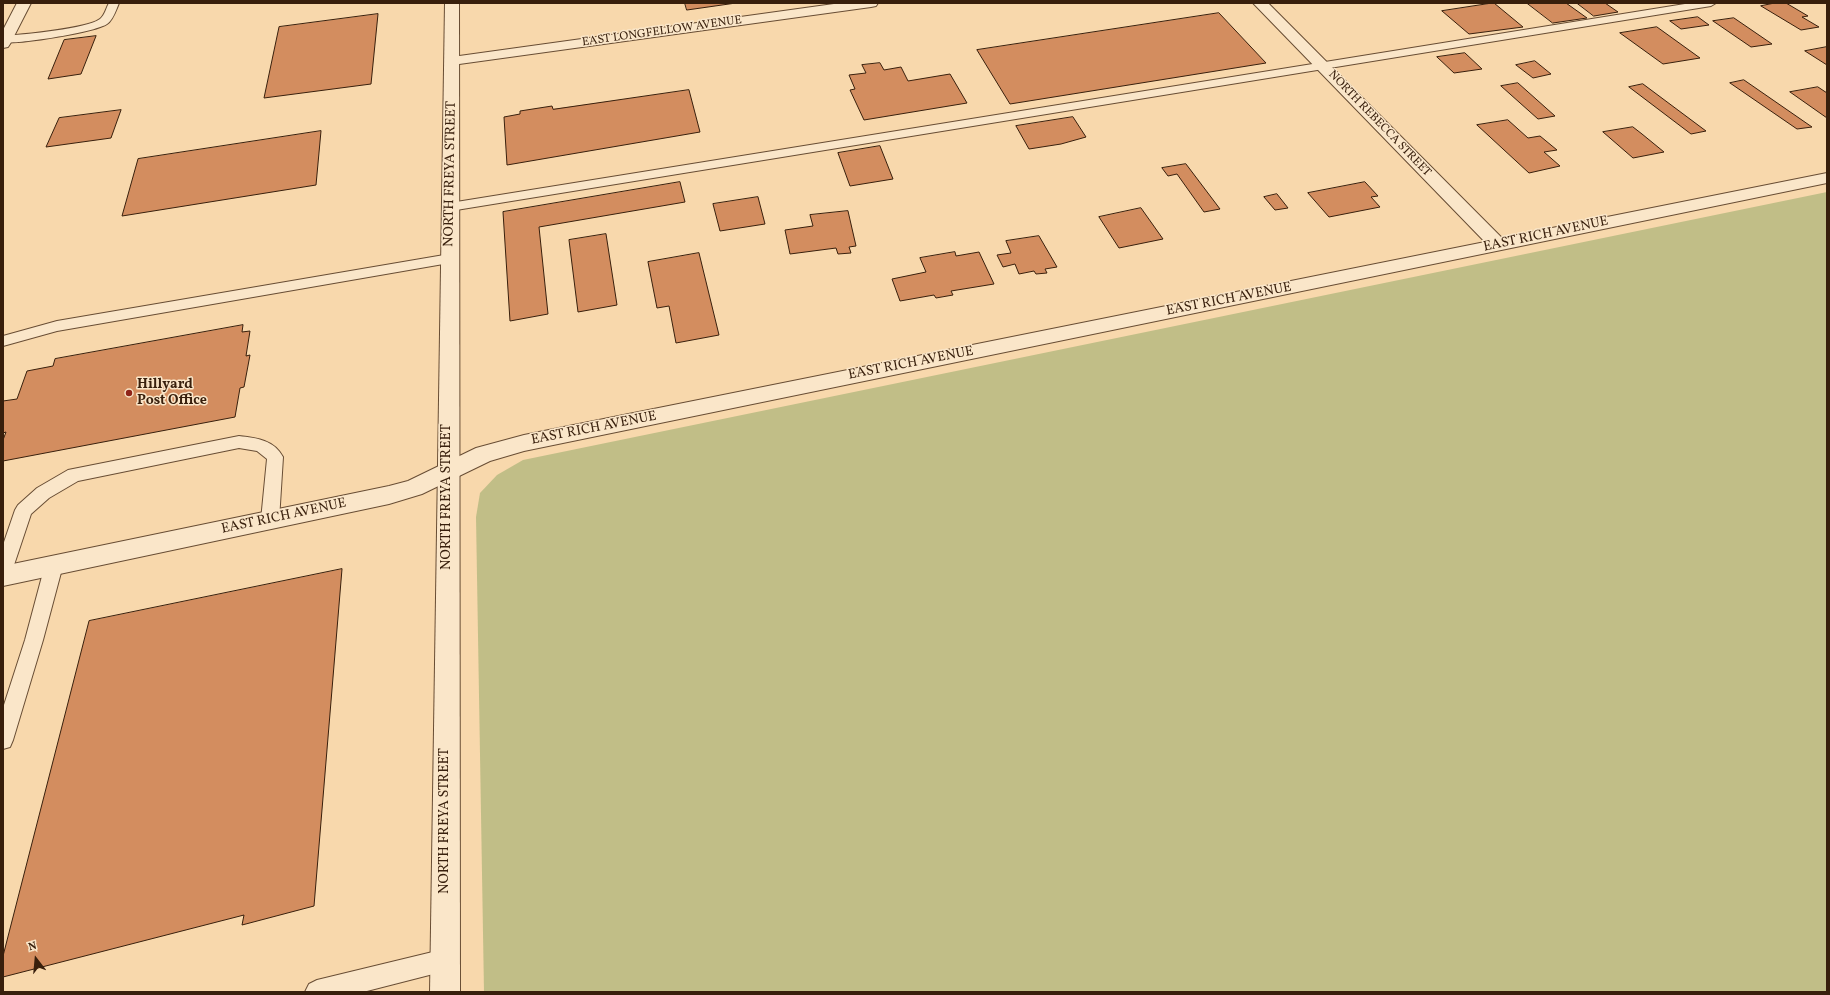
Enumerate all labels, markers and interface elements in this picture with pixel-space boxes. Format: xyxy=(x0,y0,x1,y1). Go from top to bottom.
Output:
street label: EAST LONGFELLOW AVENUE xyxy=(581,14,743,50)
street label: NORTH REBECCA STREET xyxy=(1325,68,1433,180)
street label: NORTH FREYA STREET xyxy=(441,101,461,247)
street label: EAST RICH AVENUE xyxy=(1482,214,1610,256)
street label: EAST RICH AVENUE xyxy=(1165,280,1293,320)
street label: EAST RICH AVENUE xyxy=(847,344,975,384)
place label: Hillyard Post Office xyxy=(137,377,207,410)
marker: Hillyard Post Office xyxy=(124,388,134,398)
street label: EAST RICH AVENUE xyxy=(530,409,658,449)
street label: NORTH FREYA STREET xyxy=(439,424,455,570)
street label: EAST RICH AVENUE xyxy=(220,496,348,538)
street label: NORTH FREYA STREET xyxy=(437,748,453,894)
north arrow xyxy=(16,939,56,979)
text: N xyxy=(27,939,38,955)

